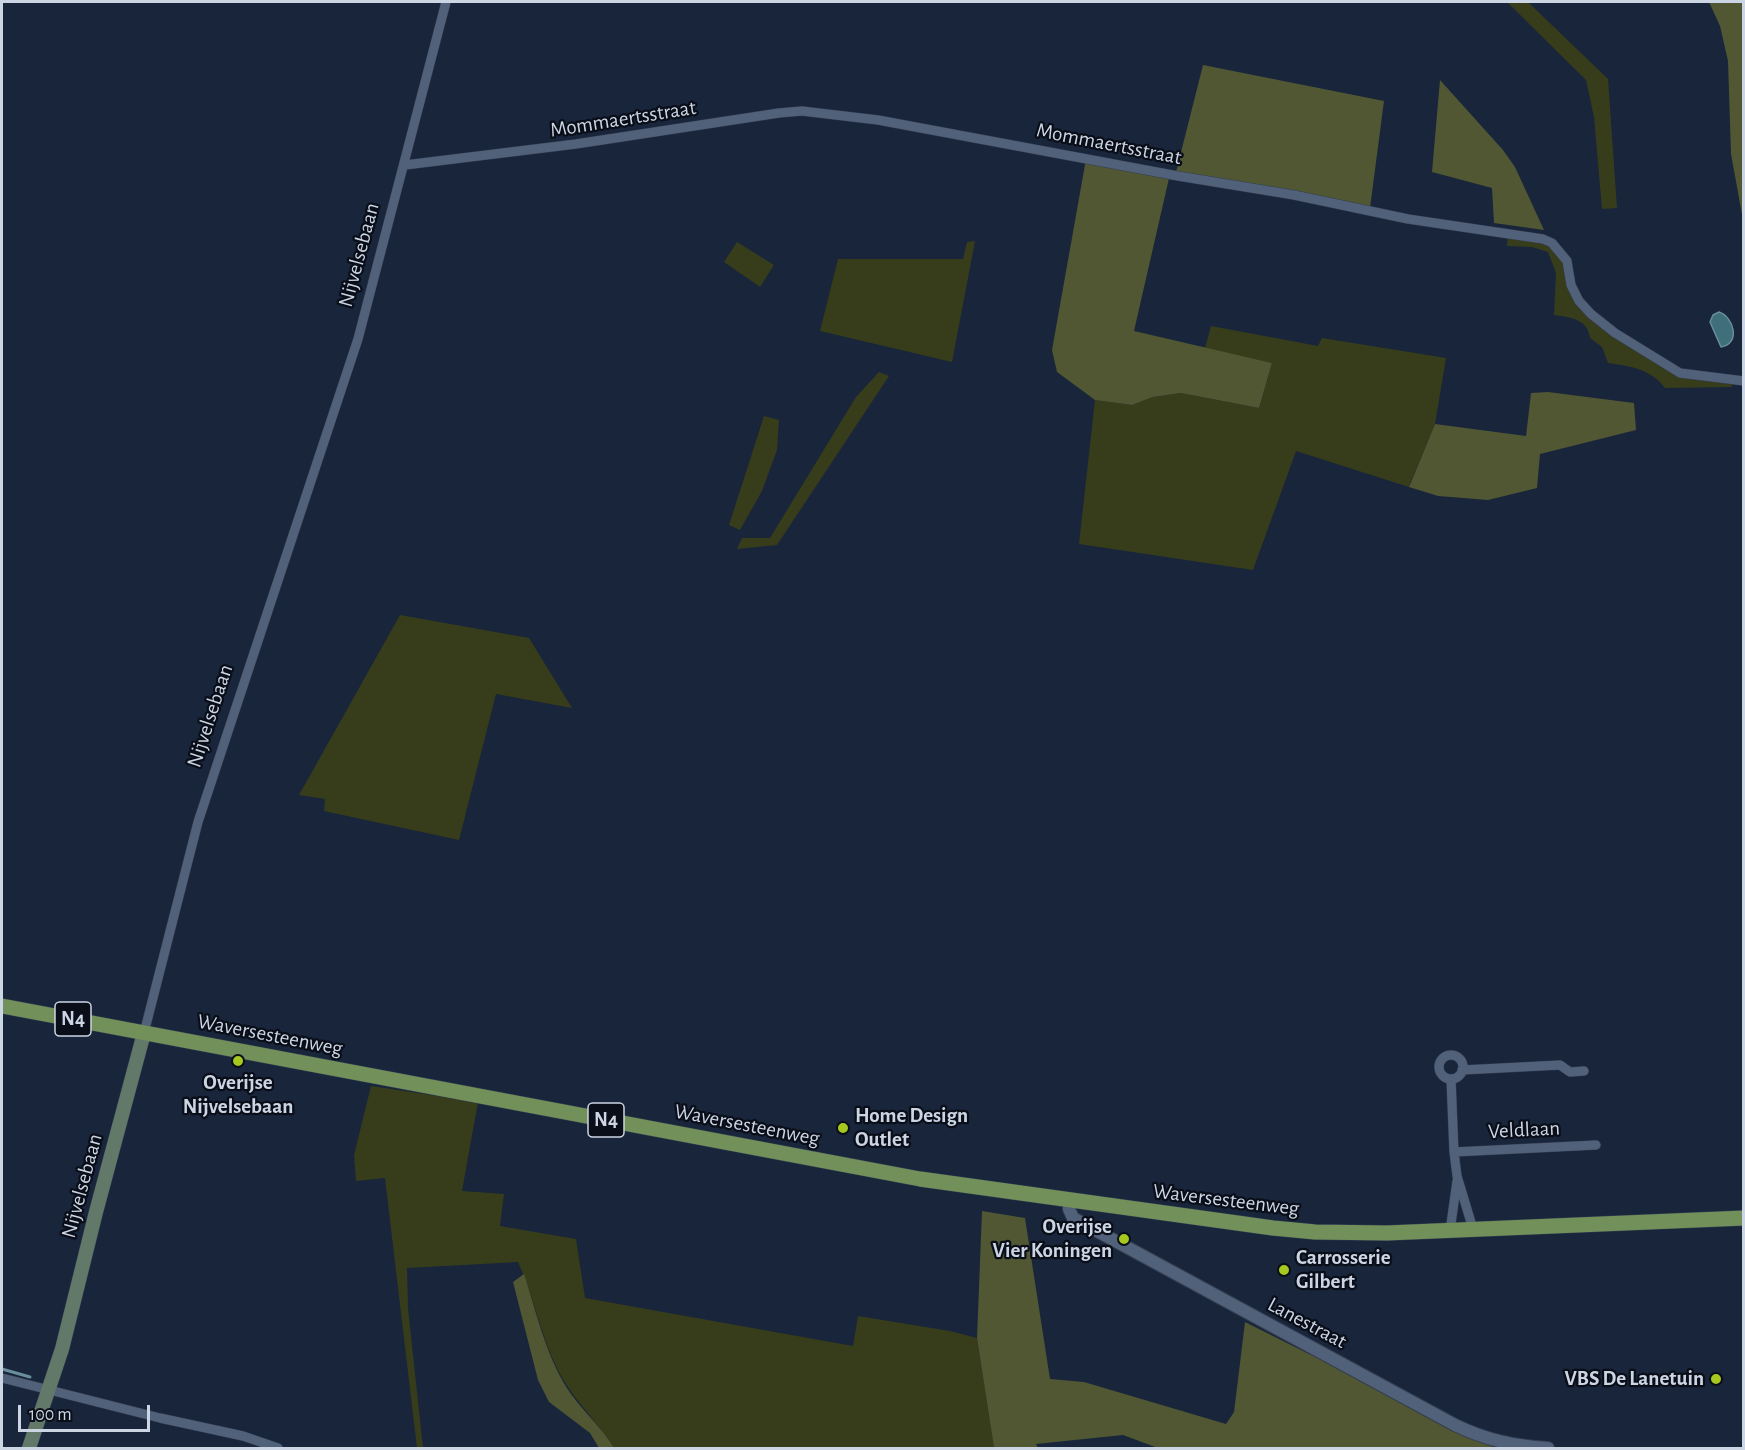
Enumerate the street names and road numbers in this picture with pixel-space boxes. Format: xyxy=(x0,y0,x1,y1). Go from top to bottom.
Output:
street label: Mommaertsstraat xyxy=(548,95,698,143)
street label: Mommaertsstraat xyxy=(1034,118,1184,170)
street label: Nijvelsebaan xyxy=(333,200,385,310)
street label: Nijvelsebaan xyxy=(182,661,238,771)
road number: N4 xyxy=(55,1002,91,1036)
street label: Waversesteenweg xyxy=(195,1009,345,1061)
street label: Waversesteenweg xyxy=(672,1099,822,1151)
road number: N4 xyxy=(588,1103,624,1137)
street label: Veldlaan xyxy=(1487,1116,1561,1144)
street label: Nijvelsebaan xyxy=(56,1131,108,1241)
street label: Waversesteenweg xyxy=(1151,1179,1301,1221)
street label: Lanestraat xyxy=(1263,1292,1351,1354)

